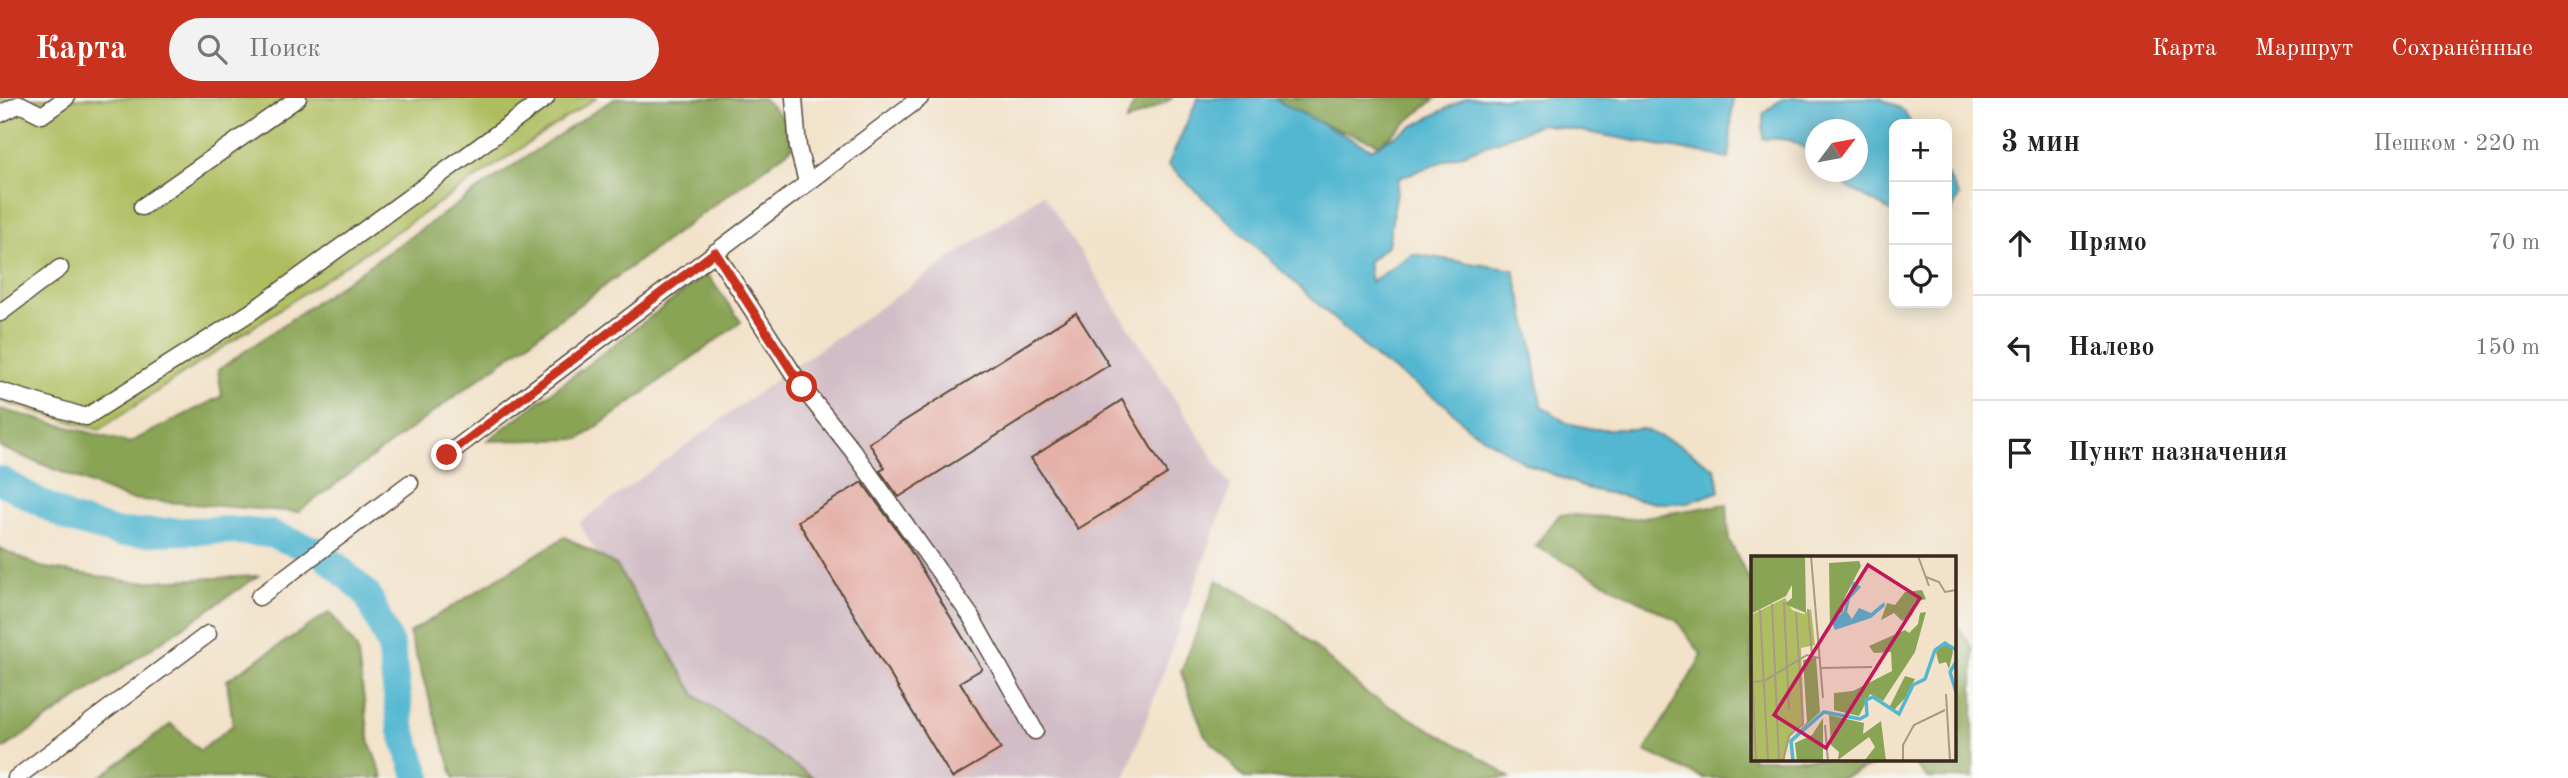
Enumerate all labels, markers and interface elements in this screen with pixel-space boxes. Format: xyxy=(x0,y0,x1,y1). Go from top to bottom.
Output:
search box xyxy=(169,18,659,81)
icon: search xyxy=(193,30,231,68)
text: Карта xyxy=(35,33,127,66)
text: Поиск xyxy=(249,36,321,62)
text: Карта xyxy=(2152,37,2217,61)
text: Маршрут xyxy=(2255,37,2353,61)
text: Сохранённые xyxy=(2391,37,2533,61)
north arrow xyxy=(1805,119,1868,182)
map controls xyxy=(1889,119,1952,308)
button: + xyxy=(1889,119,1952,182)
text: 3 мин xyxy=(2001,128,2080,158)
text: Пешком · 220 m xyxy=(2374,132,2540,155)
button: − xyxy=(1889,182,1952,245)
icon: ahead xyxy=(2001,224,2039,262)
text: Прямо xyxy=(2068,230,2147,256)
text: 70 m xyxy=(2489,231,2540,254)
button: locate xyxy=(1889,245,1952,308)
icon: left xyxy=(2001,329,2039,367)
text: Налево xyxy=(2068,335,2155,361)
text: 150 m xyxy=(2475,336,2540,359)
route start xyxy=(786,371,817,402)
icon: arrive xyxy=(2001,434,2039,472)
route end xyxy=(431,439,462,470)
text: Пункт назначения xyxy=(2068,440,2287,466)
inset map xyxy=(1751,556,1955,760)

